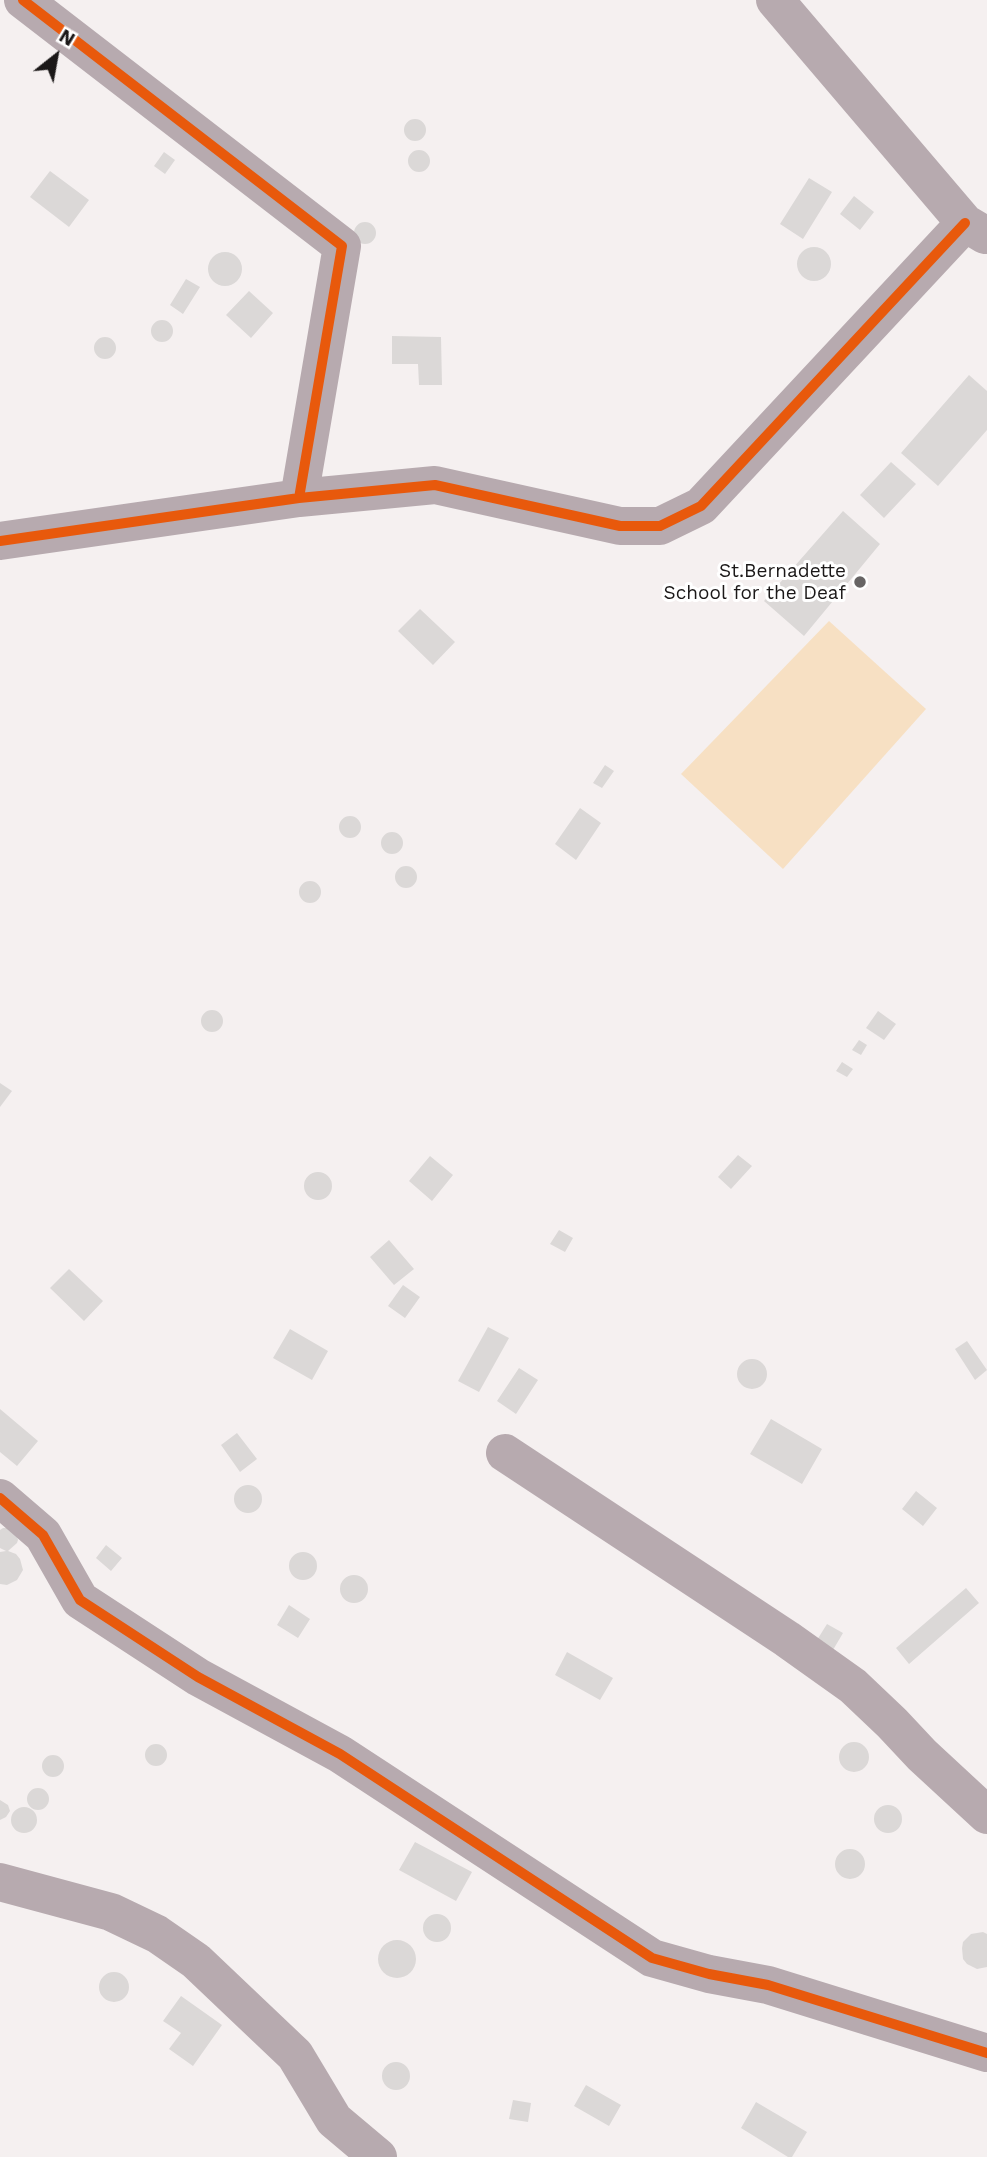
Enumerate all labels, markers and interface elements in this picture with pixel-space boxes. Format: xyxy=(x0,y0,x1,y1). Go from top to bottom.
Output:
north arrow xyxy=(21,21,91,91)
text: N xyxy=(55,24,79,51)
place label: St.Bernadette School for the Deaf xyxy=(664,560,846,604)
marker: St.Bernadette School for the Deaf xyxy=(852,574,868,590)

